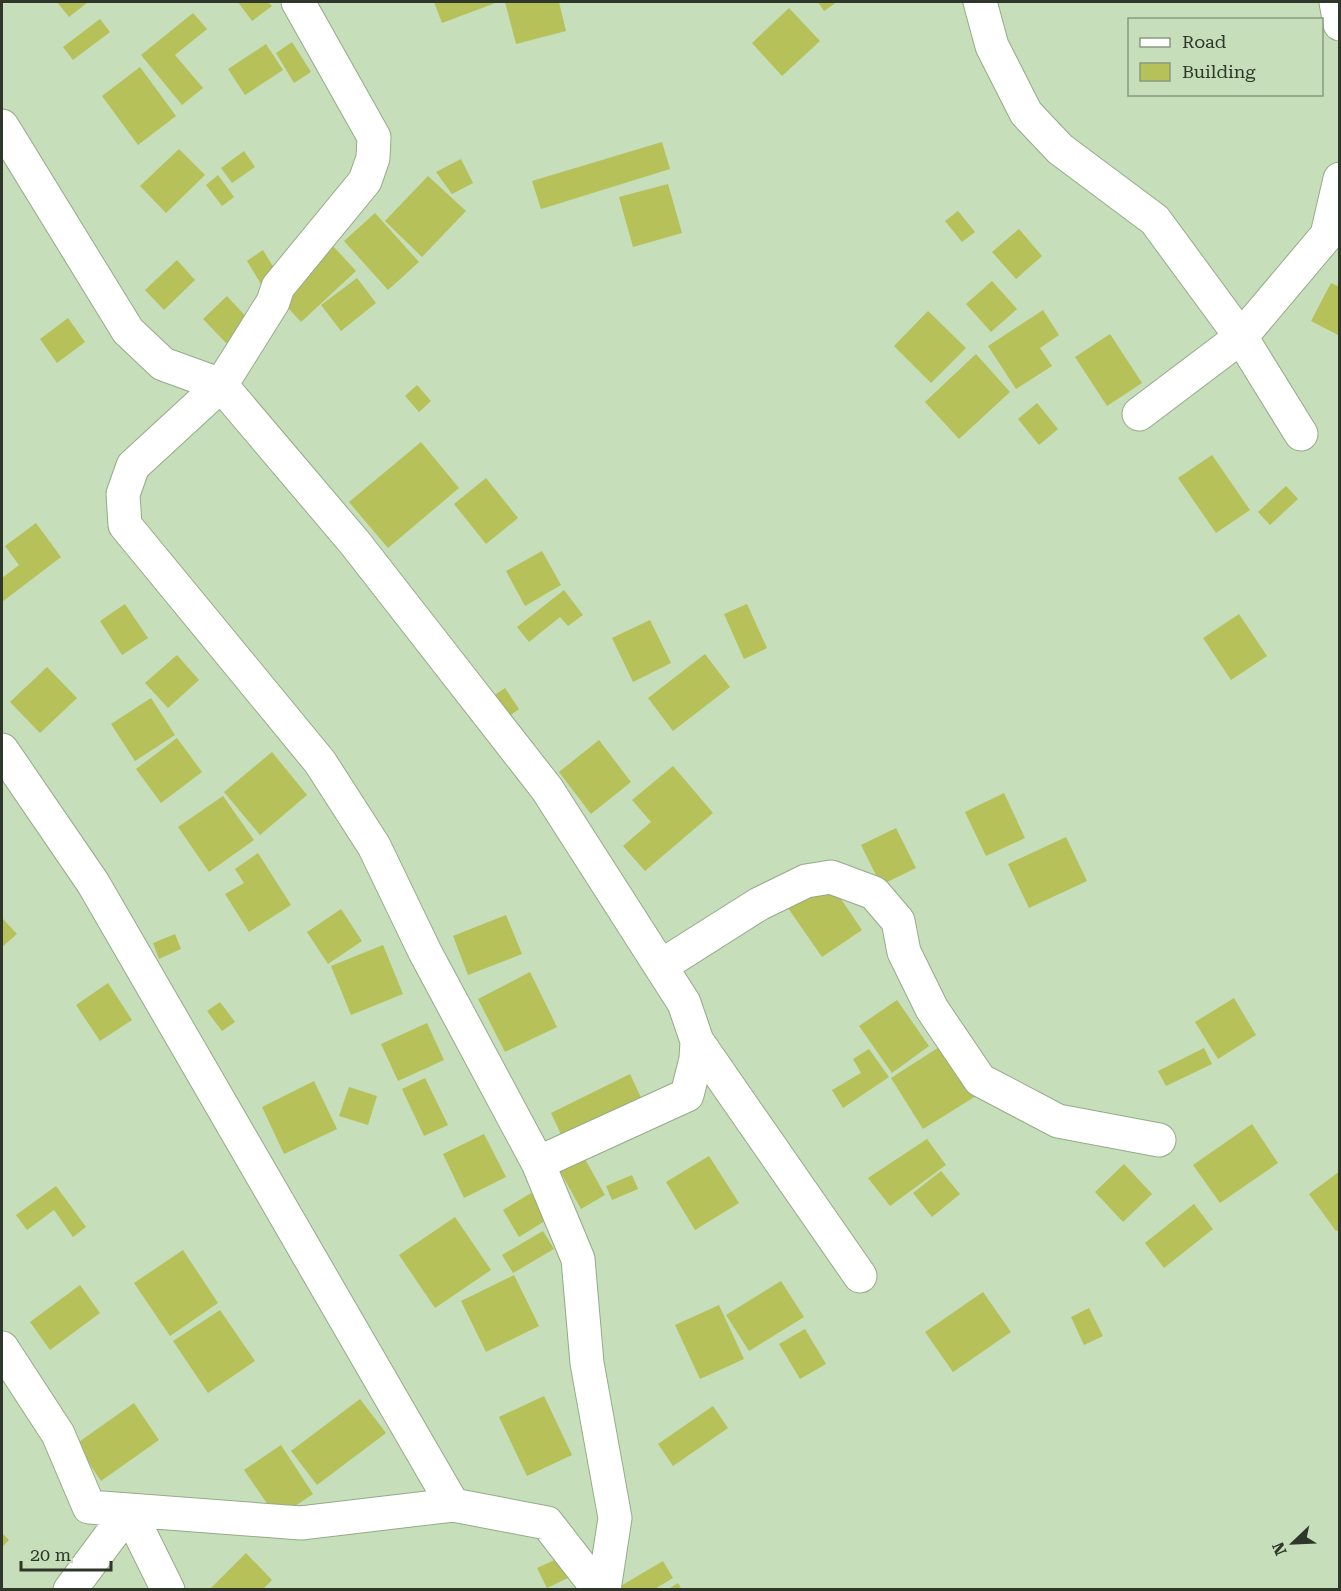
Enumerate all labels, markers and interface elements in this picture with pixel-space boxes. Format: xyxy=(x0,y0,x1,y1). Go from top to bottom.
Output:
legend xyxy=(1128,18,1323,96)
text: Road xyxy=(1182,31,1227,52)
text: Building xyxy=(1182,61,1256,82)
north arrow xyxy=(1263,1513,1323,1573)
scale bar xyxy=(21,1534,111,1572)
text: N xyxy=(1268,1539,1291,1558)
text: 20 m xyxy=(30,1544,71,1565)

